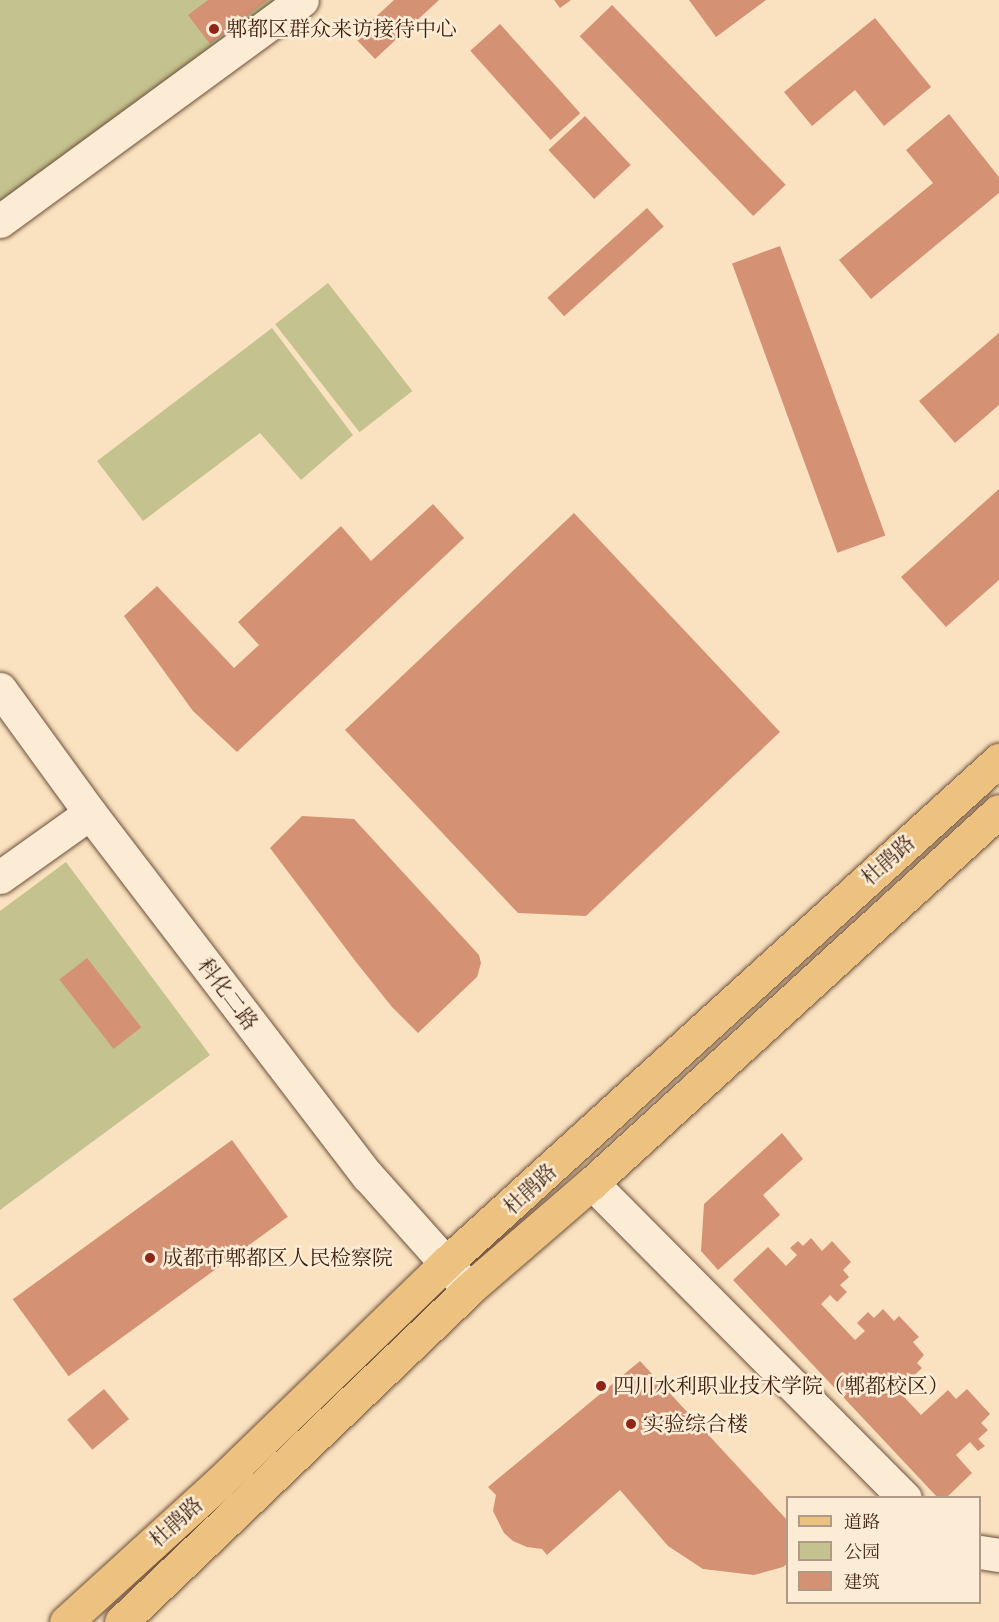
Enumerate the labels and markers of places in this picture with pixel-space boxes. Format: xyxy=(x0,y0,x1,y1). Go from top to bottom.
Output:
place label: 郫都区群众来访接待中心 xyxy=(226,16,457,42)
marker: 郫都区群众来访接待中心 xyxy=(207,22,221,36)
place label: 成都市郫都区人民检察院 xyxy=(162,1245,393,1271)
marker: 成都市郫都区人民检察院 xyxy=(143,1251,157,1265)
place label: 四川水利职业技术学院（郫都校区） xyxy=(613,1373,949,1399)
marker: 四川水利职业技术学院（郫都校区） xyxy=(594,1379,608,1393)
place label: 实验综合楼 xyxy=(643,1411,748,1437)
marker: 实验综合楼 xyxy=(624,1417,638,1431)

